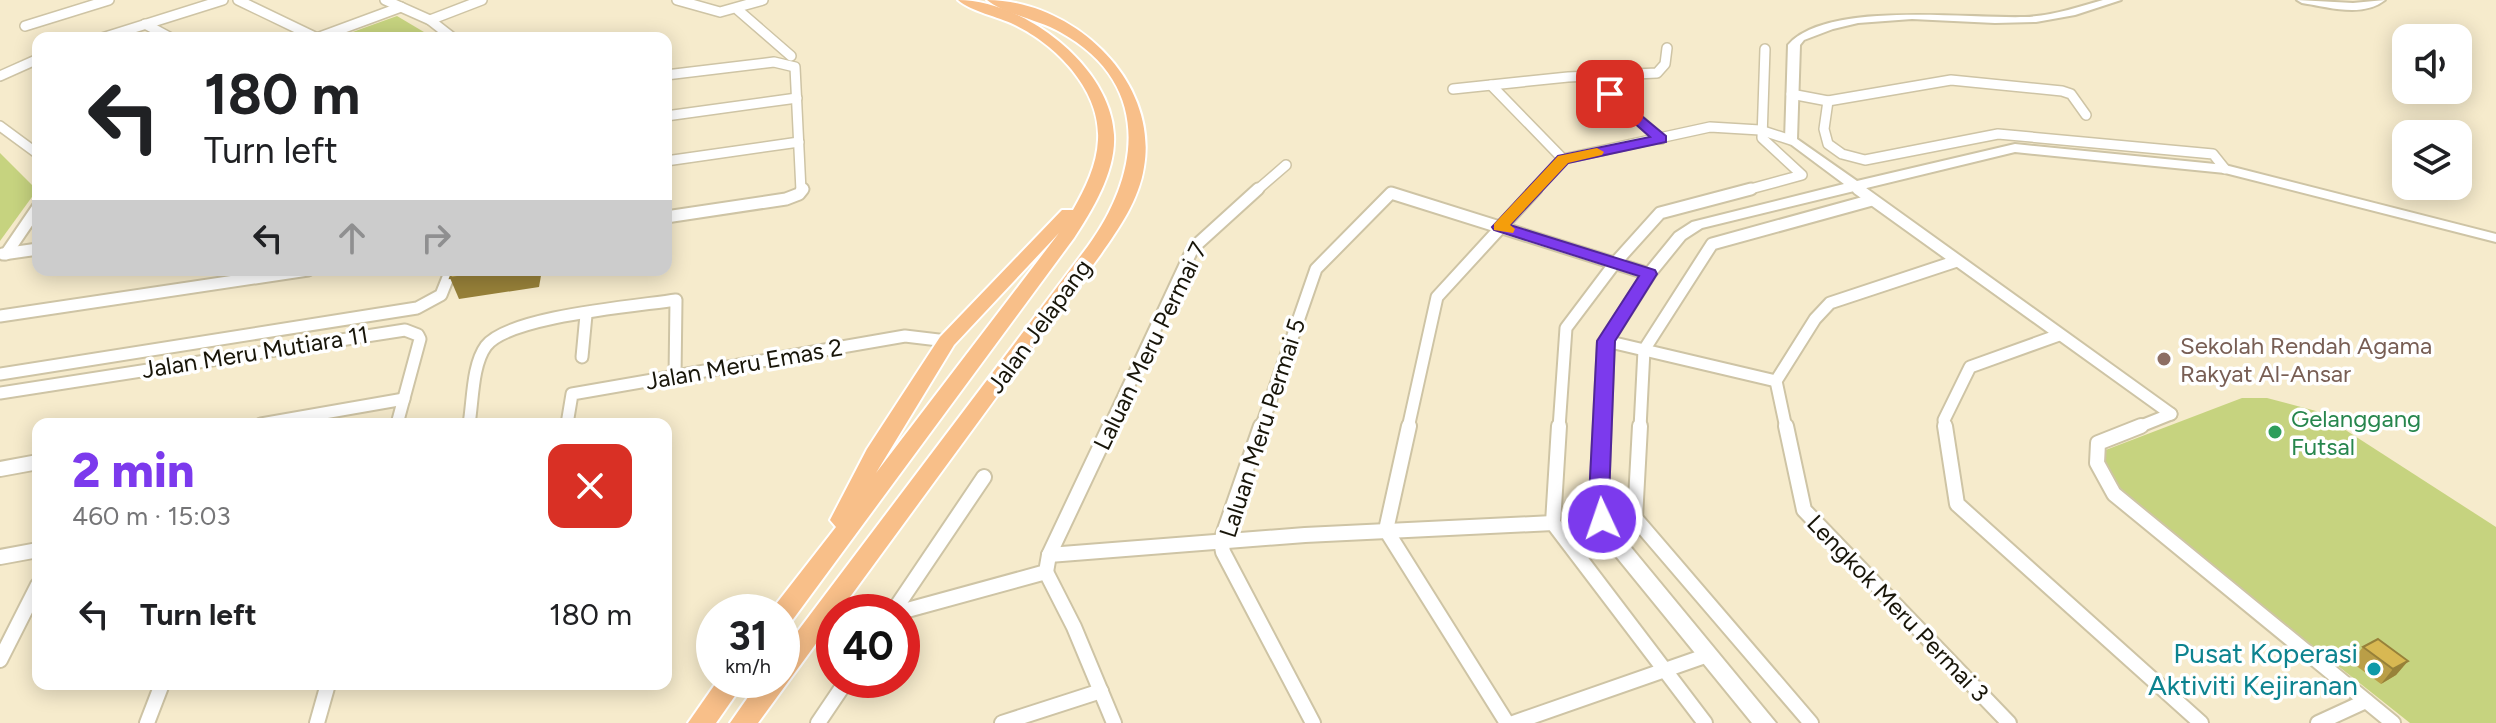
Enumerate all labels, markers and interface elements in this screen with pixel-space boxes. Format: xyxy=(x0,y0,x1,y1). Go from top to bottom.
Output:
map controls xyxy=(2392,24,2472,200)
button: sound xyxy=(2392,24,2472,104)
pin xyxy=(1576,60,1644,128)
text: 180 m xyxy=(204,61,360,128)
icon: left xyxy=(72,64,176,168)
icon: arrive xyxy=(1588,72,1632,116)
button: layers xyxy=(2392,120,2472,200)
text: Turn left xyxy=(204,129,338,172)
icon: left xyxy=(246,216,290,260)
icon: ahead xyxy=(330,216,374,260)
icon: right xyxy=(414,216,458,260)
street label: Laluan Meru Permai 7 xyxy=(1087,237,1213,455)
street label: Jalan Jelapang xyxy=(981,253,1097,399)
street label: Laluan Meru Permai 5 xyxy=(1213,315,1311,541)
street label: Jalan Meru Mutiara 11 xyxy=(140,320,370,384)
place label: Sekolah Rendah Agama Rakyat Al-Ansar xyxy=(2180,331,2432,388)
street label: Jalan Meru Emas 2 xyxy=(643,332,845,396)
marker: Sekolah Rendah Agama Rakyat Al-Ansar xyxy=(2155,350,2173,368)
place label: Gelanggang Futsal xyxy=(2291,404,2421,461)
marker: Gelanggang Futsal xyxy=(2266,423,2284,441)
text: 2 min xyxy=(72,441,195,499)
button: close xyxy=(548,444,632,528)
position arrow xyxy=(1560,477,1644,561)
text: 460 m · 15:03 xyxy=(72,500,231,532)
street label: Lengkok Meru Permai 3 xyxy=(1801,508,1995,708)
icon: left xyxy=(72,592,116,636)
speed limit sign: 40 xyxy=(816,594,920,698)
text: Turn left xyxy=(140,596,257,633)
text: 180 m xyxy=(549,596,632,633)
text: 31 xyxy=(728,612,768,660)
place label: Pusat Koperasi Aktiviti Kejiranan xyxy=(2148,636,2358,702)
text: km/h xyxy=(725,654,771,678)
marker: Pusat Koperasi Aktiviti Kejiranan xyxy=(2365,660,2383,678)

